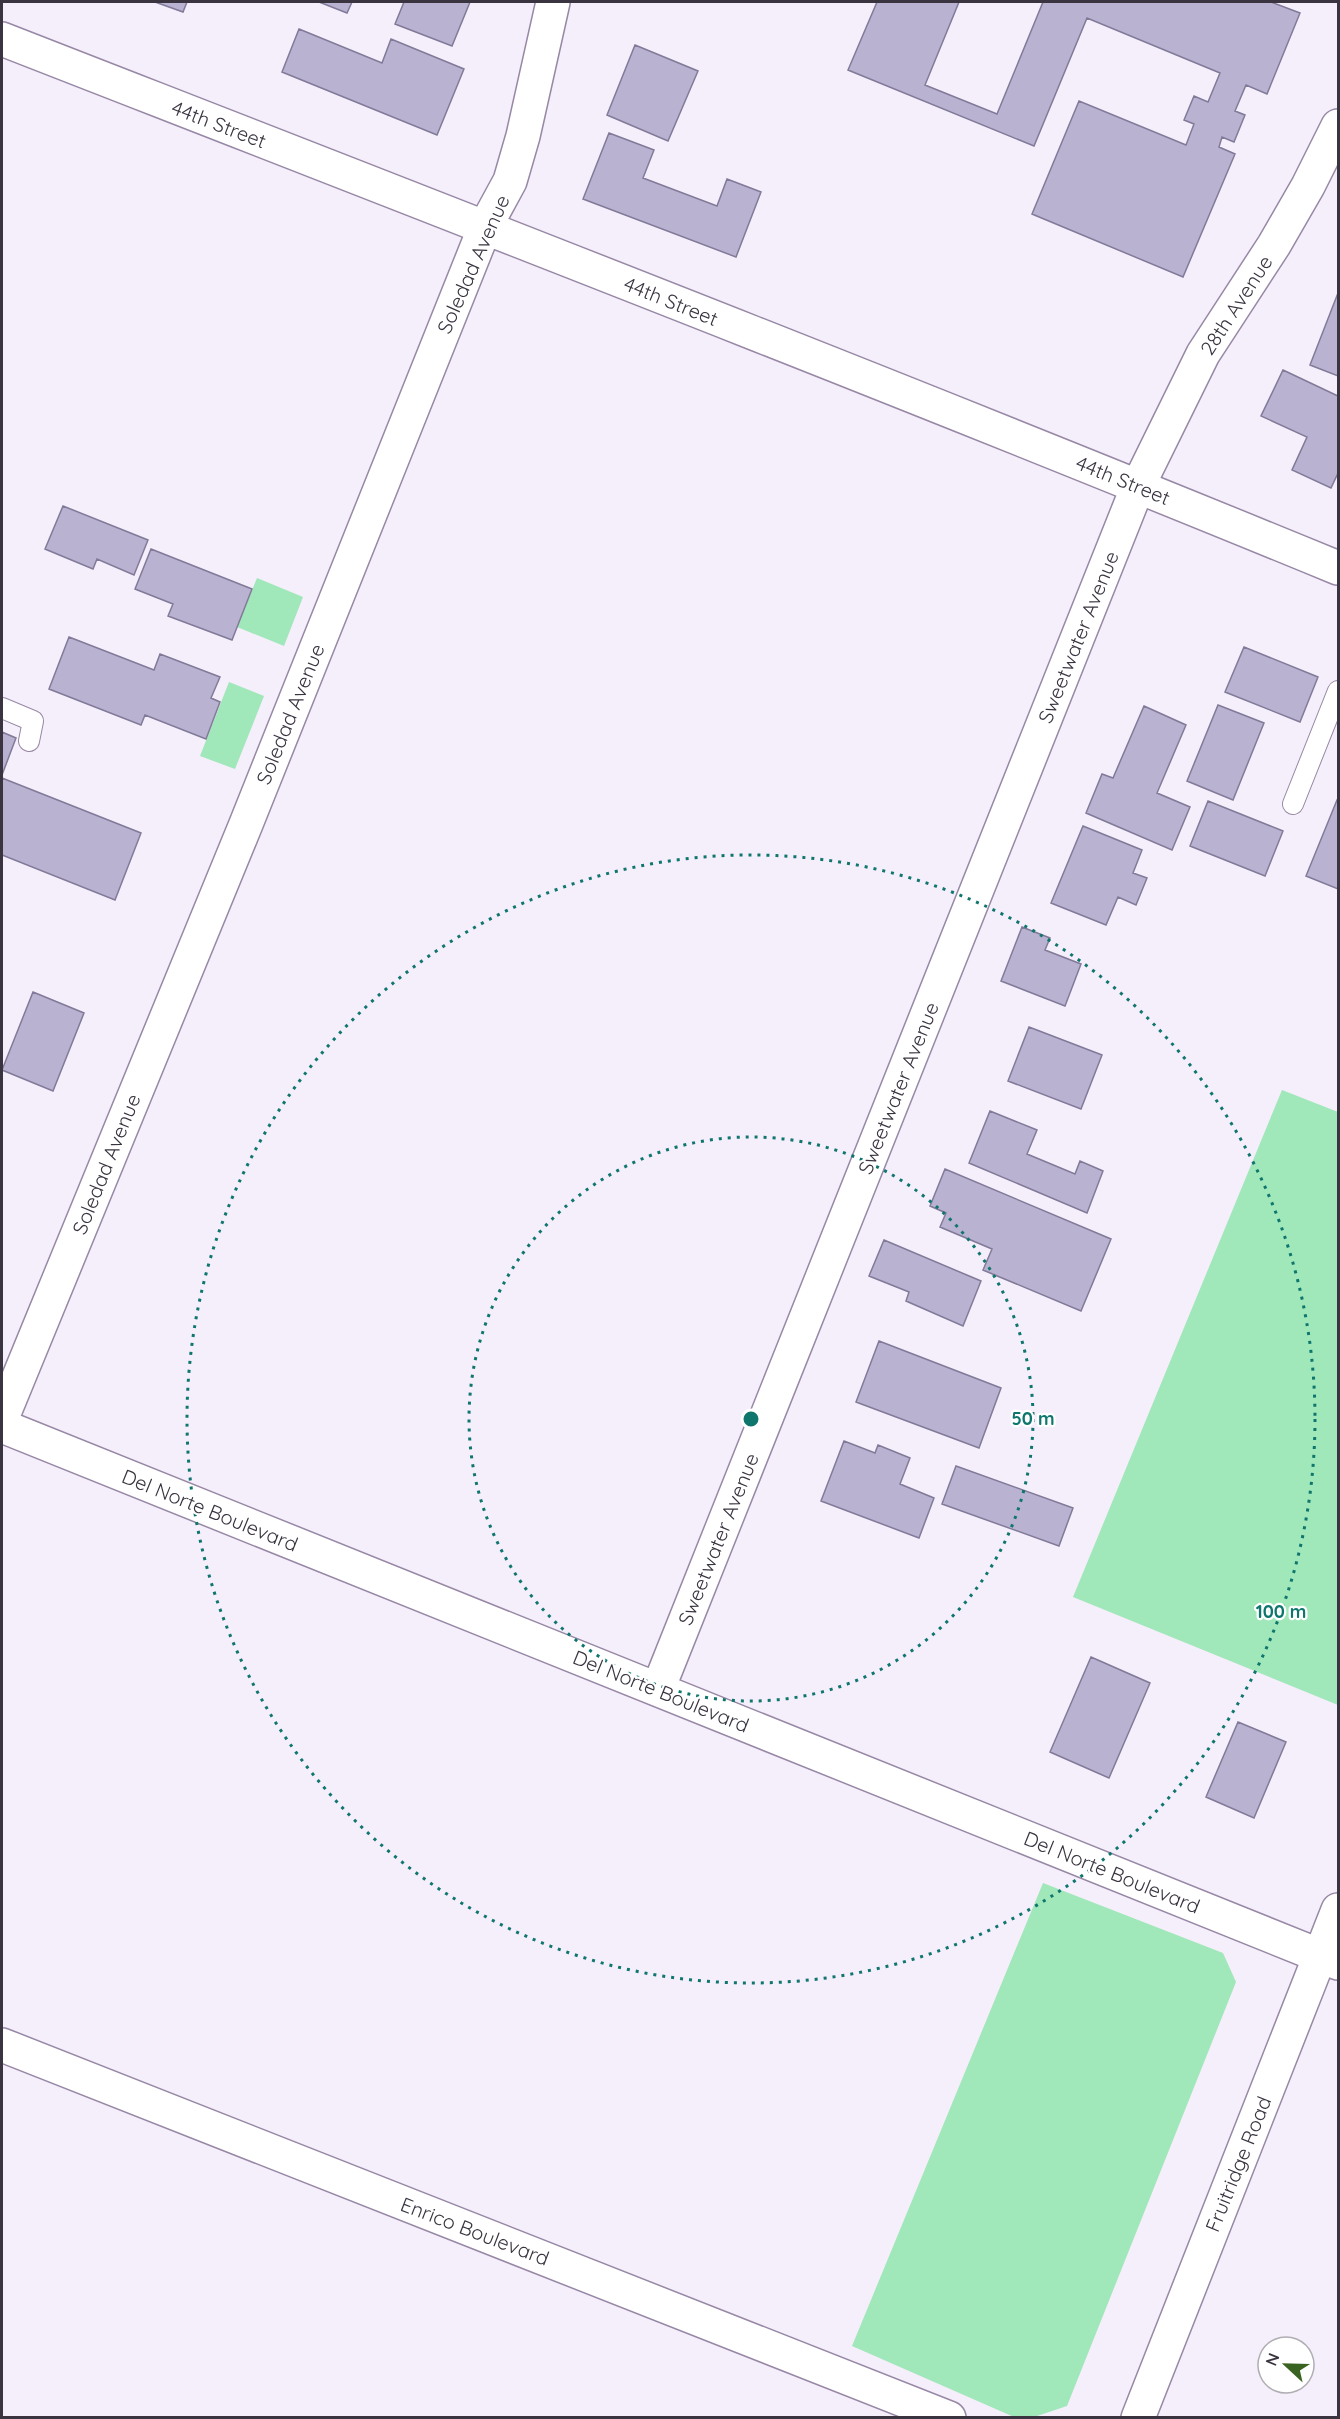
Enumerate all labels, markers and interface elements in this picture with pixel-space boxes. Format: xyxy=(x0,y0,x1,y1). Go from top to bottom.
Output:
street label: 44th Street xyxy=(168,95,270,154)
street label: Soledad Avenue xyxy=(431,191,515,337)
street label: 28th Avenue xyxy=(1195,250,1277,360)
street label: 44th Street xyxy=(620,271,722,331)
street label: 44th Street xyxy=(1072,450,1174,510)
street label: Sweetwater Avenue xyxy=(1032,547,1124,727)
street label: Soledad Avenue xyxy=(250,640,330,788)
street label: Sweetwater Avenue xyxy=(852,998,944,1178)
street label: Soledad Avenue xyxy=(66,1090,146,1238)
text: 50 m xyxy=(1011,1407,1055,1430)
centre of rings xyxy=(741,1409,761,1429)
street label: Sweetwater Avenue xyxy=(672,1449,764,1629)
street label: Del Norte Boulevard xyxy=(118,1463,302,1557)
text: 100 m xyxy=(1256,1600,1306,1623)
street label: Del Norte Boulevard xyxy=(569,1644,753,1738)
street label: Del Norte Boulevard xyxy=(1020,1825,1204,1919)
street label: Fruitridge Road xyxy=(1199,2093,1277,2235)
street label: Enrico Boulevard xyxy=(397,2191,553,2271)
north arrow xyxy=(1256,2335,1316,2395)
text: N xyxy=(1261,2350,1284,2369)

